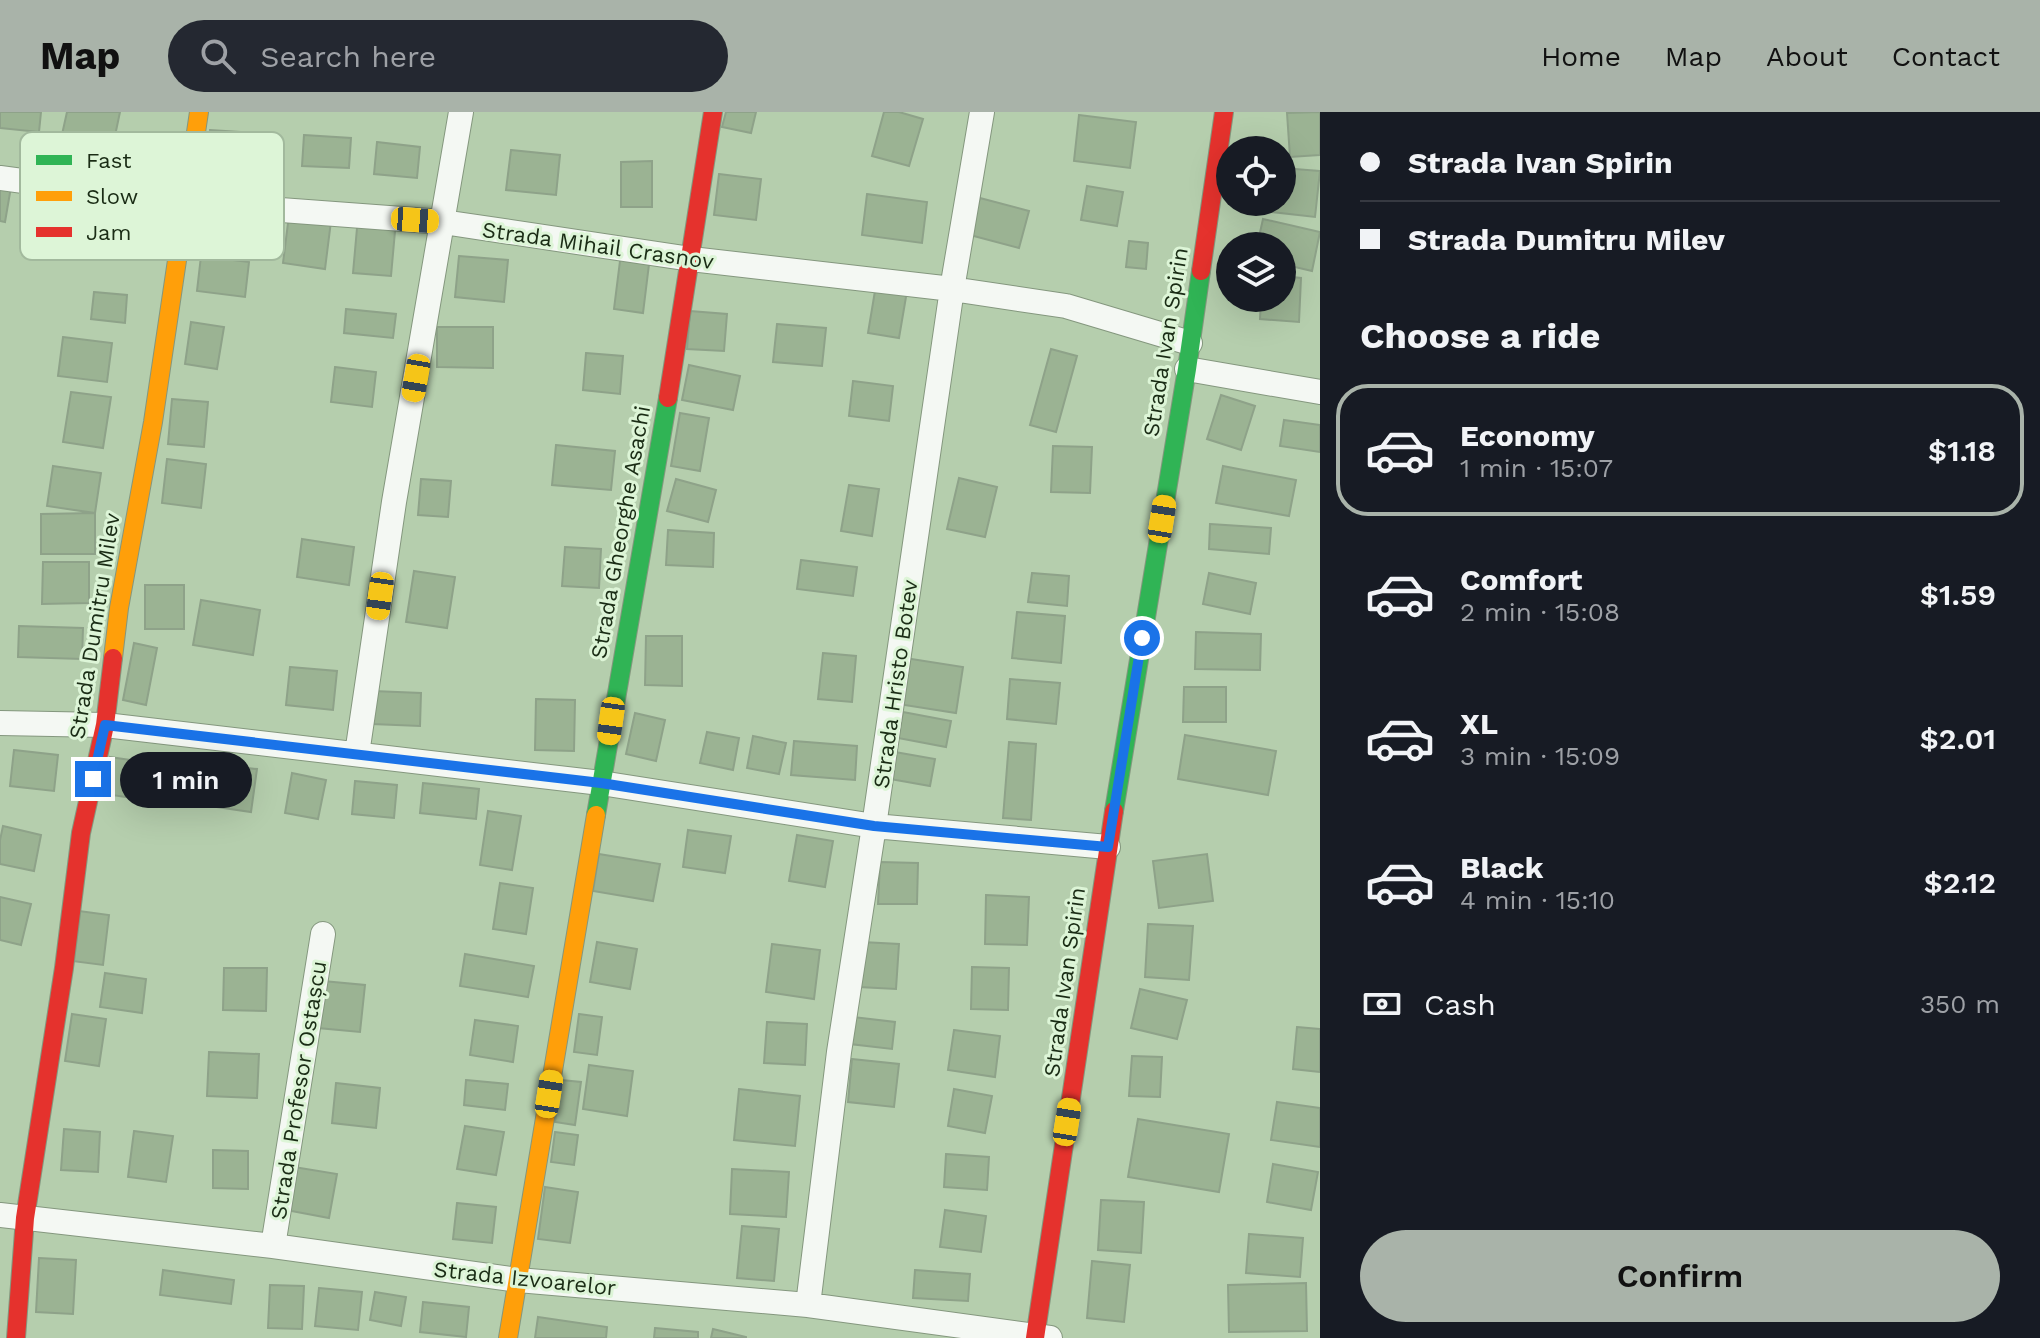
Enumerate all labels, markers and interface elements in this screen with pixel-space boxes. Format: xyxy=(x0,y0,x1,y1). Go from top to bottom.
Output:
search box xyxy=(168,20,728,92)
text: Map xyxy=(40,34,120,78)
icon: search xyxy=(196,34,240,78)
text: Search here xyxy=(260,39,436,74)
text: Home xyxy=(1541,40,1621,73)
text: Map xyxy=(1665,40,1722,73)
text: About xyxy=(1766,40,1848,73)
text: Contact xyxy=(1892,40,2000,73)
legend xyxy=(20,132,284,260)
map controls xyxy=(1216,136,1296,312)
button: locate xyxy=(1216,136,1296,216)
text: Strada Ivan Spirin xyxy=(1408,145,1673,180)
text: Fast xyxy=(86,148,132,173)
text: Slow xyxy=(86,184,138,209)
car xyxy=(390,206,440,234)
street label: Strada Mihail Crasnov xyxy=(480,217,716,274)
text: Jam xyxy=(86,220,131,245)
text: Strada Dumitru Milev xyxy=(1408,222,1725,257)
button: layers xyxy=(1216,232,1296,312)
street label: Strada Ivan Spirin xyxy=(1138,246,1193,438)
text: Choose a ride xyxy=(1360,315,1600,357)
car xyxy=(400,352,432,404)
street label: Strada Gheorghe Asachi xyxy=(586,404,655,661)
icon: car xyxy=(1364,414,1436,486)
text: Economy xyxy=(1460,418,1595,453)
text: $1.18 xyxy=(1928,433,1996,468)
text: 1 min · 15:07 xyxy=(1460,453,1613,483)
car xyxy=(1146,493,1178,545)
street label: Strada Dumitru Milev xyxy=(64,511,125,741)
icon: car xyxy=(1364,558,1436,630)
text: Comfort xyxy=(1460,562,1582,597)
car xyxy=(365,571,395,621)
text: $1.59 xyxy=(1920,577,1996,612)
street label: Strada Hristo Botev xyxy=(868,578,923,790)
text: 2 min · 15:08 xyxy=(1460,597,1620,627)
route start xyxy=(1124,620,1160,656)
car xyxy=(596,696,626,746)
icon: car xyxy=(1364,702,1436,774)
text: XL xyxy=(1460,706,1498,741)
text: $2.01 xyxy=(1920,721,1996,756)
text: 3 min · 15:09 xyxy=(1460,741,1620,771)
callout: 1 min xyxy=(121,751,253,807)
route end xyxy=(75,761,111,797)
text: 1 min xyxy=(153,765,219,795)
icon: car xyxy=(1364,846,1436,918)
text: Black xyxy=(1460,850,1544,885)
text: $2.12 xyxy=(1924,865,1996,900)
text: 4 min · 15:10 xyxy=(1460,885,1615,915)
street label: Strada Ivan Spirin xyxy=(1039,886,1090,1078)
street label: Strada Profesor Ostașcu xyxy=(266,959,331,1221)
icon: cash xyxy=(1360,982,1404,1026)
text: Cash xyxy=(1424,987,1496,1022)
text: 350 m xyxy=(1920,989,2000,1019)
car xyxy=(533,1068,565,1120)
car xyxy=(1051,1096,1083,1148)
button: Confirm xyxy=(1360,1230,2000,1322)
street label: Strada Izvoarelor xyxy=(433,1256,617,1301)

